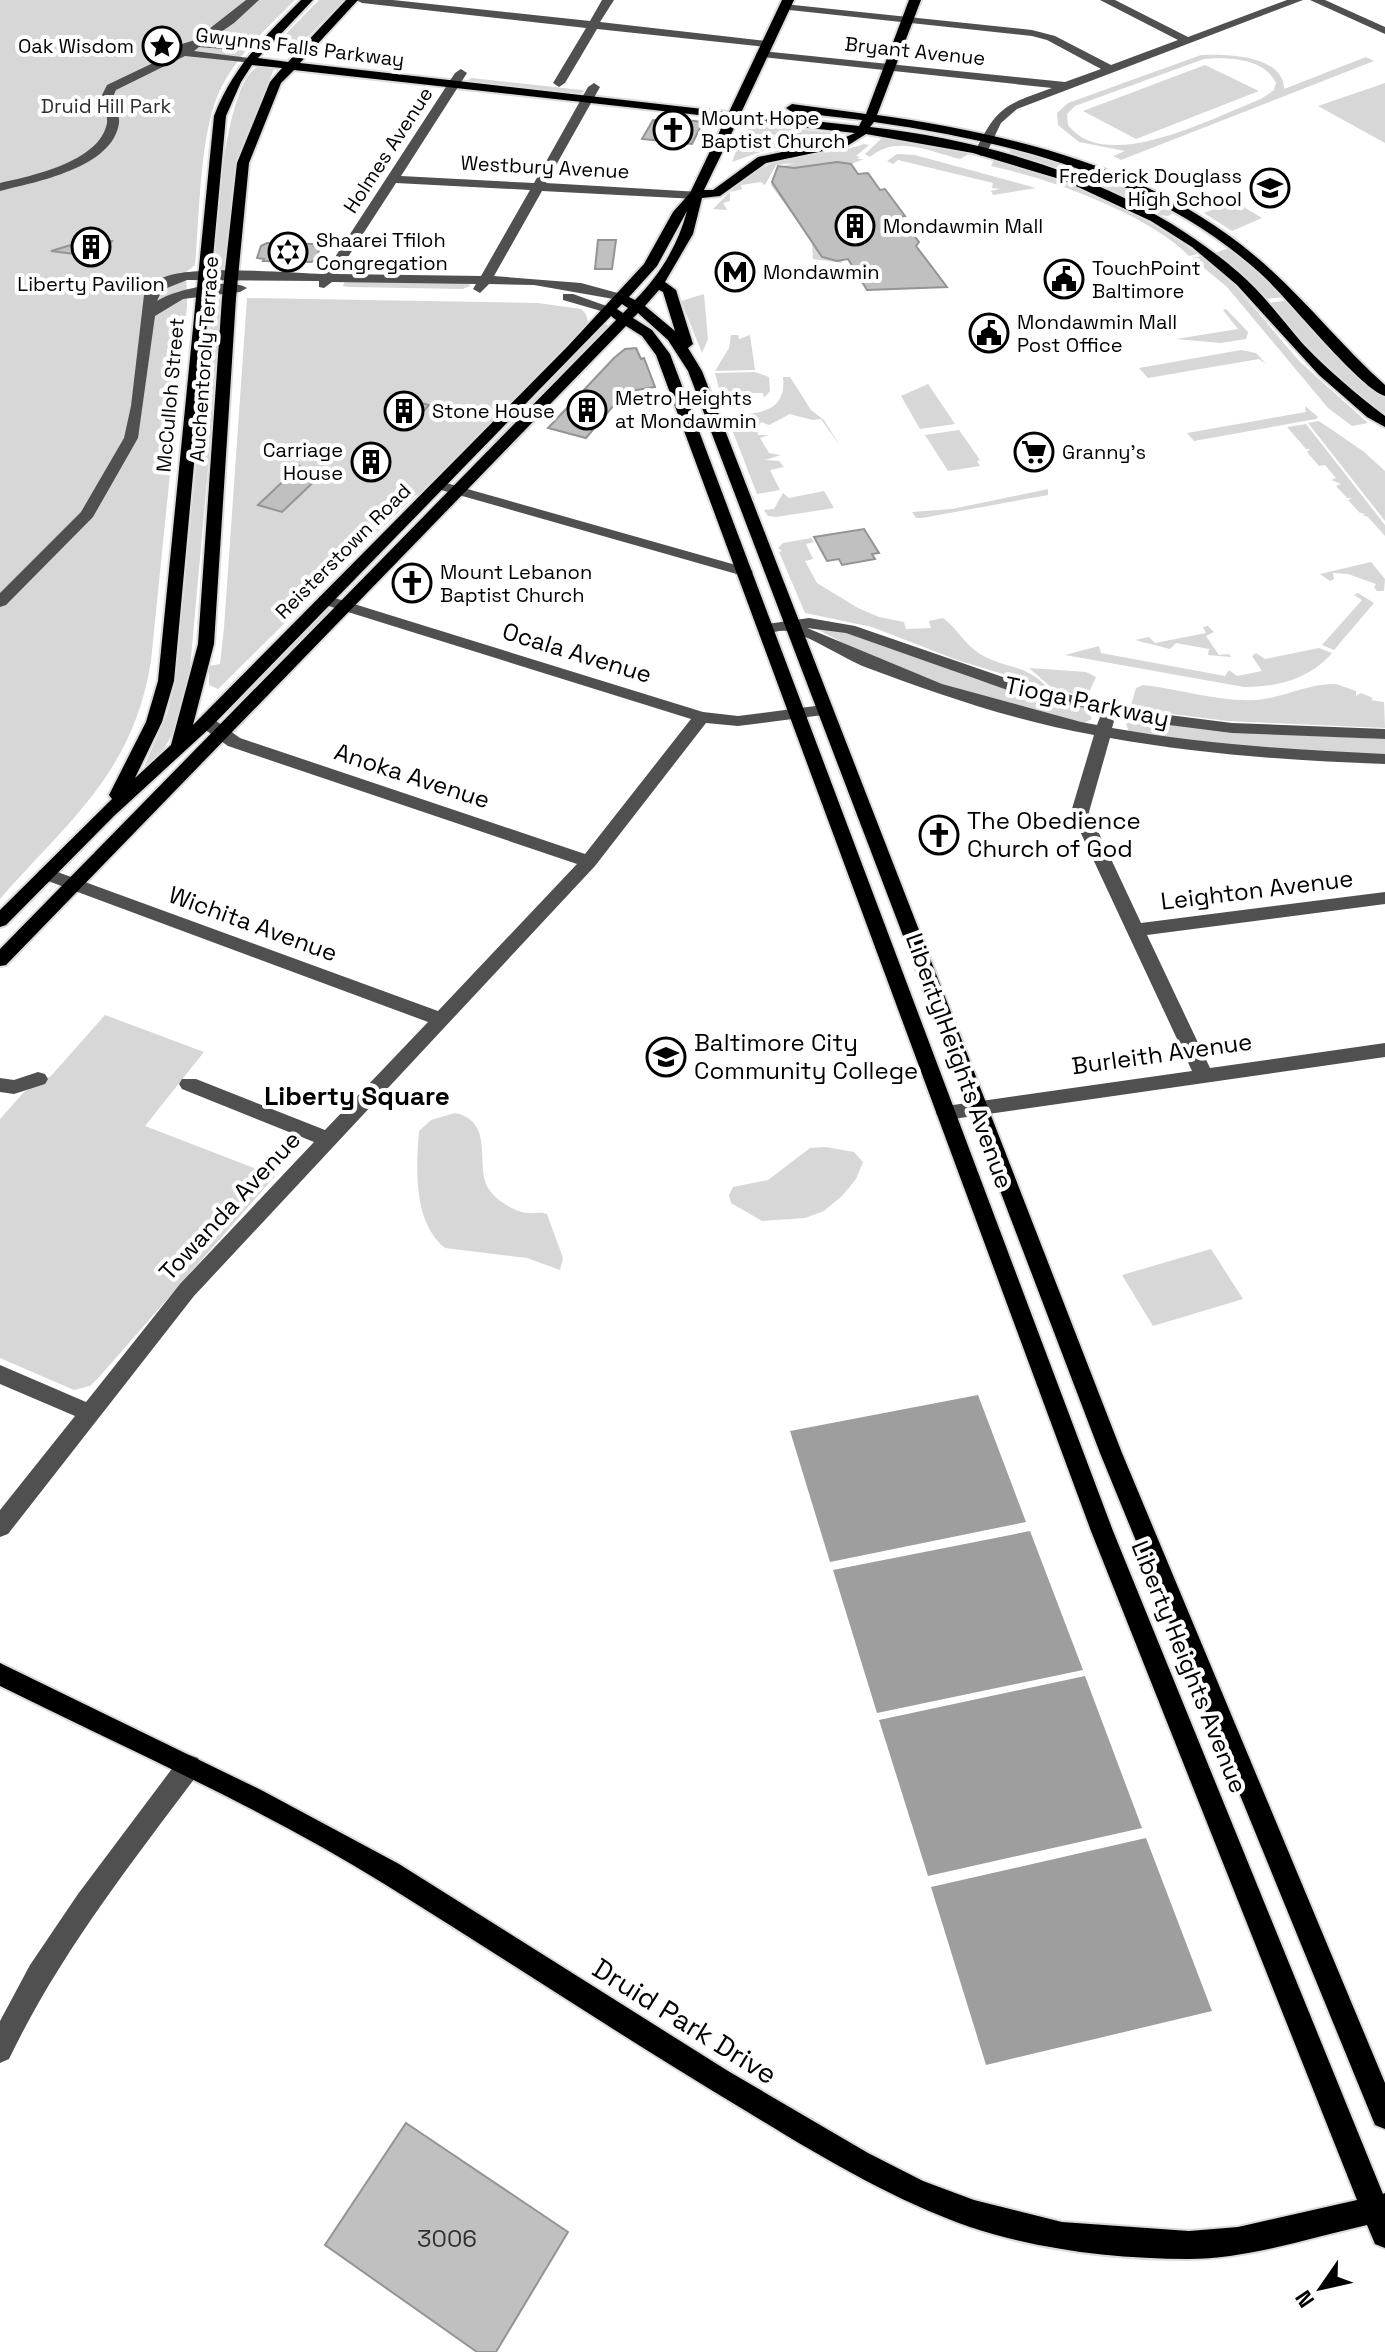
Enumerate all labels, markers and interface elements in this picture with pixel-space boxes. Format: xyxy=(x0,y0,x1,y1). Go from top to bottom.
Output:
street label: Gwynns Falls Parkway xyxy=(194,21,406,73)
place icon: Oak Wisdom xyxy=(141,25,183,67)
street label: Bryant Avenue xyxy=(843,31,987,71)
place label: Oak Wisdom xyxy=(18,33,134,59)
street label: Holmes Avenue xyxy=(337,82,439,218)
park label: Druid Hill Park xyxy=(41,93,171,119)
place label: Mount Hope Baptist Church xyxy=(701,105,846,154)
church icon: Mount Hope Baptist Church xyxy=(652,109,694,151)
street label: Westbury Avenue xyxy=(460,150,630,184)
place label: Frederick Douglass High School xyxy=(1059,163,1242,212)
school or university icon: Frederick Douglass High School xyxy=(1249,167,1291,209)
building icon: Mondawmin Mall xyxy=(834,205,876,247)
place label: Mondawmin Mall xyxy=(883,213,1043,239)
building icon: Liberty Pavilion xyxy=(70,226,112,268)
place label: Shaarei Tfiloh Congregation xyxy=(316,227,448,276)
synagogue icon: Shaarei Tfiloh Congregation xyxy=(267,231,309,273)
metro station icon: Mondawmin xyxy=(714,251,756,293)
street label: Auchentoroly Terrace xyxy=(184,255,224,463)
place label: TouchPoint Baltimore xyxy=(1092,255,1201,304)
public building icon: TouchPoint Baltimore xyxy=(1043,258,1085,300)
place label: Mondawmin xyxy=(763,259,879,285)
place label: Liberty Pavilion xyxy=(17,271,165,297)
place label: Mondawmin Mall Post Office xyxy=(1017,309,1177,358)
public building icon: Mondawmin Mall Post Office xyxy=(968,312,1010,354)
street label: McCulloh Street xyxy=(150,317,190,473)
place label: Metro Heights at Mondawmin xyxy=(615,385,757,434)
building icon: Metro Heights at Mondawmin xyxy=(566,389,608,431)
building icon: Stone House xyxy=(383,390,425,432)
place label: Stone House xyxy=(432,398,555,424)
supermarket icon: Granny's xyxy=(1013,431,1055,473)
place label: Carriage House xyxy=(263,437,343,486)
place label: Granny's xyxy=(1062,439,1146,465)
building icon: Carriage House xyxy=(350,441,392,483)
street label: Reisterstown Road xyxy=(270,478,416,624)
place label: Mount Lebanon Baptist Church xyxy=(440,559,592,608)
church icon: Mount Lebanon Baptist Church xyxy=(391,562,433,604)
street label: Ocala Avenue xyxy=(499,615,656,690)
street label: Tioga Parkway xyxy=(1002,669,1172,734)
street label: Anoka Avenue xyxy=(330,736,494,815)
place label: The Obedience Church of God xyxy=(967,805,1141,864)
church icon: The Obedience Church of God xyxy=(918,814,960,856)
street label: Leighton Avenue xyxy=(1159,862,1355,917)
street label: Wichita Avenue xyxy=(165,879,342,968)
street label: Liberty Heights Avenue xyxy=(899,929,1020,1193)
street label: Burleith Avenue xyxy=(1070,1025,1254,1082)
place label: Baltimore City Community College xyxy=(694,1027,918,1086)
school or university icon: Baltimore City Community College xyxy=(645,1036,687,1078)
district label: Liberty Square xyxy=(264,1079,450,1113)
street label: Towanda Avenue xyxy=(152,1124,307,1287)
street label: Liberty Heights Avenue xyxy=(1125,1536,1254,1798)
street label: Druid Park Drive xyxy=(586,1950,784,2092)
house number: 3006 xyxy=(417,2223,477,2254)
north arrow xyxy=(1281,2248,1361,2328)
text: N xyxy=(1289,2285,1320,2313)

